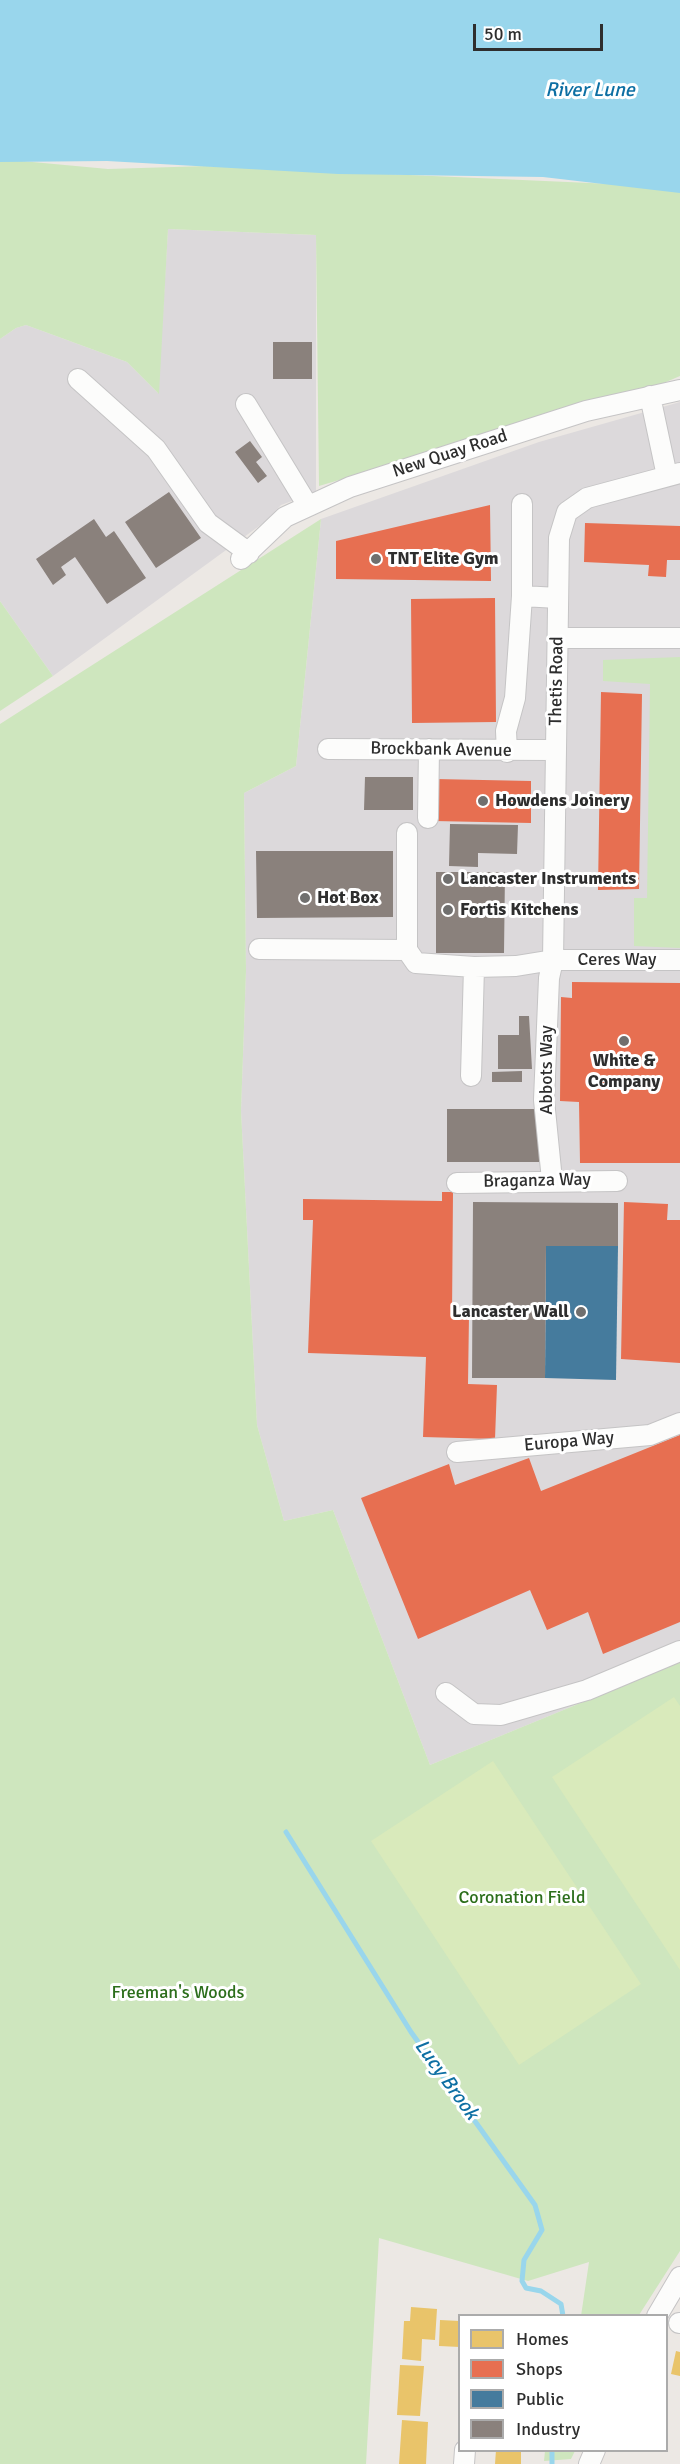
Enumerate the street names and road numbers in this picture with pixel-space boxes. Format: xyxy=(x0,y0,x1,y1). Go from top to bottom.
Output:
street label: New Quay Road xyxy=(390,425,510,483)
street label: Thetis Road xyxy=(545,636,569,726)
street label: Brockbank Avenue xyxy=(370,738,512,762)
street label: Ceres Way xyxy=(578,949,656,971)
street label: Abbots Way xyxy=(536,1025,558,1115)
street label: Braganza Way xyxy=(483,1169,591,1193)
street label: Europa Way xyxy=(523,1427,615,1457)

